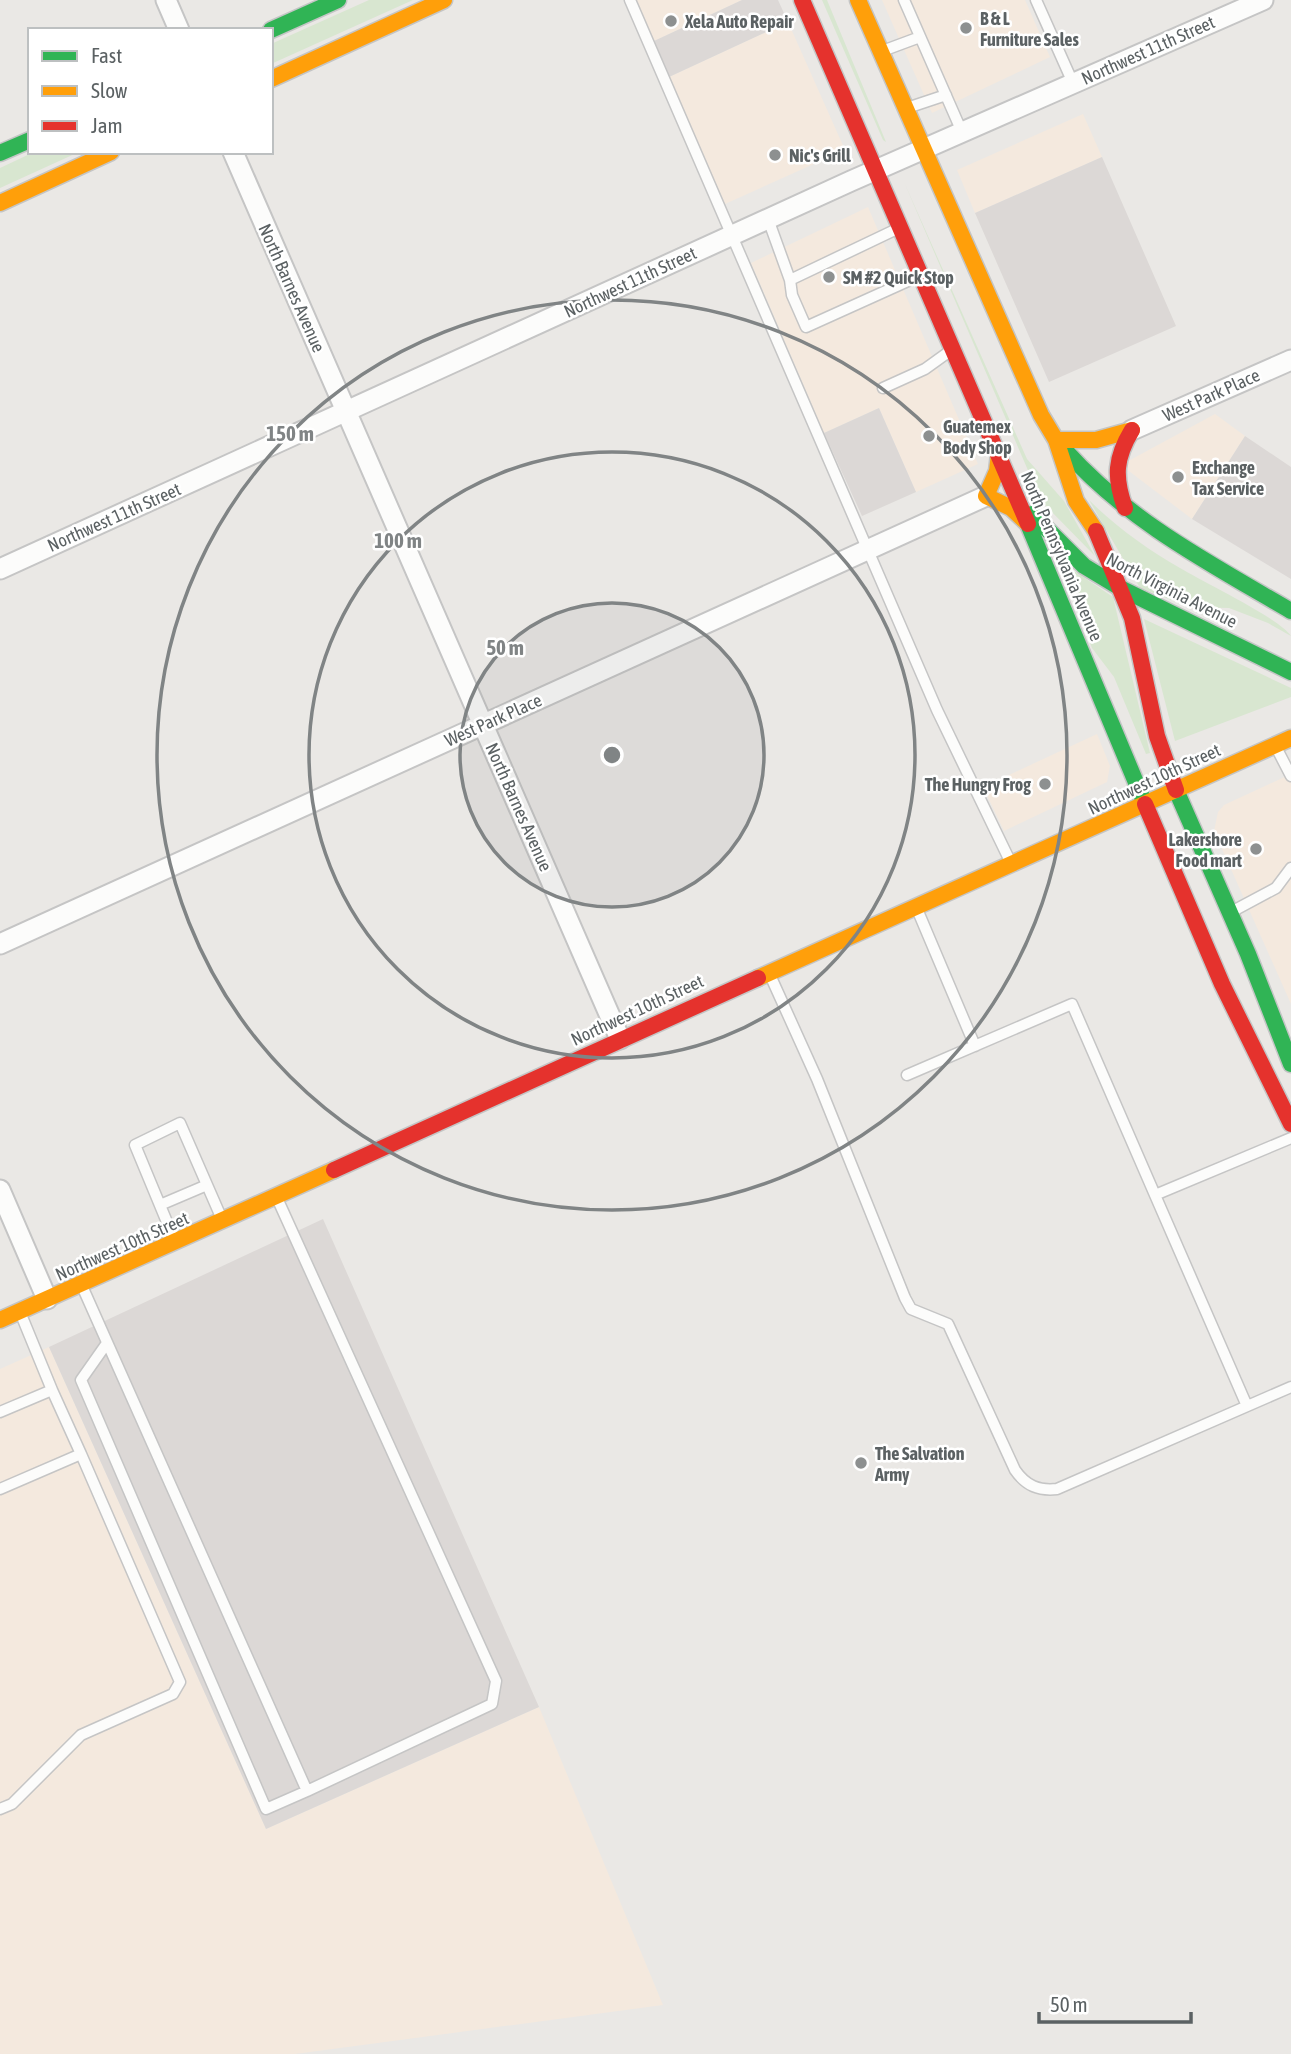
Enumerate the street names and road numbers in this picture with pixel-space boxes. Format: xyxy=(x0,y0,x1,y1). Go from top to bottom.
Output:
street label: Northwest 11th Street xyxy=(1078,11,1218,89)
street label: North Barnes Avenue xyxy=(254,221,330,355)
street label: Northwest 11th Street xyxy=(560,242,700,322)
street label: West Park Place xyxy=(1159,364,1263,426)
street label: North Pennsylvania Avenue xyxy=(1017,468,1107,644)
street label: Northwest 11th Street xyxy=(44,478,184,556)
street label: North Virginia Avenue xyxy=(1103,548,1241,632)
street label: West Park Place xyxy=(441,689,545,751)
street label: Northwest 10th Street xyxy=(1084,739,1224,819)
street label: North Barnes Avenue xyxy=(481,740,557,874)
street label: Northwest 10th Street xyxy=(567,970,707,1050)
street label: Northwest 10th Street xyxy=(52,1207,192,1285)

